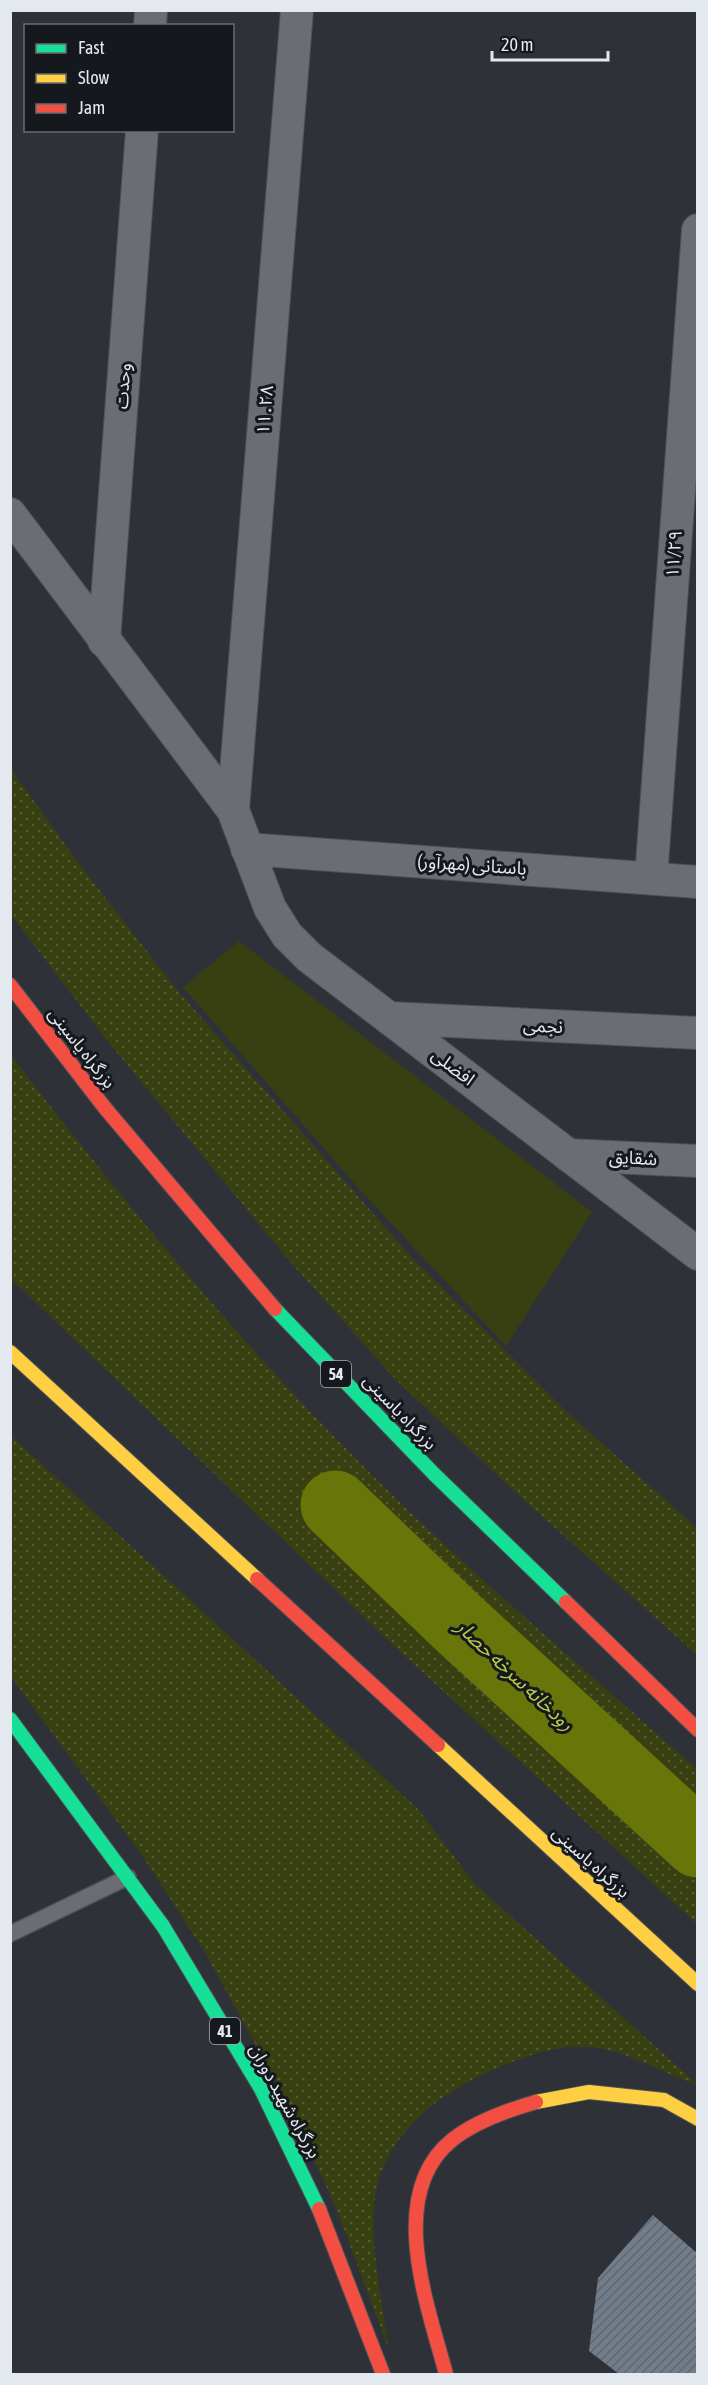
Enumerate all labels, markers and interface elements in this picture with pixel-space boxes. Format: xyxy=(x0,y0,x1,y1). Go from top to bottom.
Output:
legend xyxy=(24,24,234,132)
scale bar xyxy=(492,24,608,62)
text: 20 m xyxy=(501,34,533,55)
text: Fast xyxy=(78,37,105,58)
text: Slow xyxy=(78,67,109,88)
text: Jam xyxy=(78,97,105,118)
street label: وحدت xyxy=(110,362,135,410)
street label: ۱۱ . ۲۸ xyxy=(252,384,277,435)
street label: ۱۱/۲۹ xyxy=(661,530,686,578)
street label: باستانی (مهرآور) xyxy=(417,850,527,880)
street label: بزرگراه یاسینی xyxy=(44,1003,120,1093)
street label: نجمی xyxy=(522,1014,564,1038)
street label: افضلی xyxy=(427,1044,479,1090)
street label: شقایق xyxy=(608,1146,658,1170)
road number: 54 xyxy=(321,1361,351,1387)
street label: بزرگراه یاسینی xyxy=(358,1370,442,1454)
water label: رودخانه سرخه حصار xyxy=(450,1613,579,1736)
street label: بزرگراه یاسینی xyxy=(548,1821,634,1903)
road number: 41 xyxy=(210,2018,240,2044)
street label: بزرگراه شهید دوران xyxy=(244,2040,326,2162)

